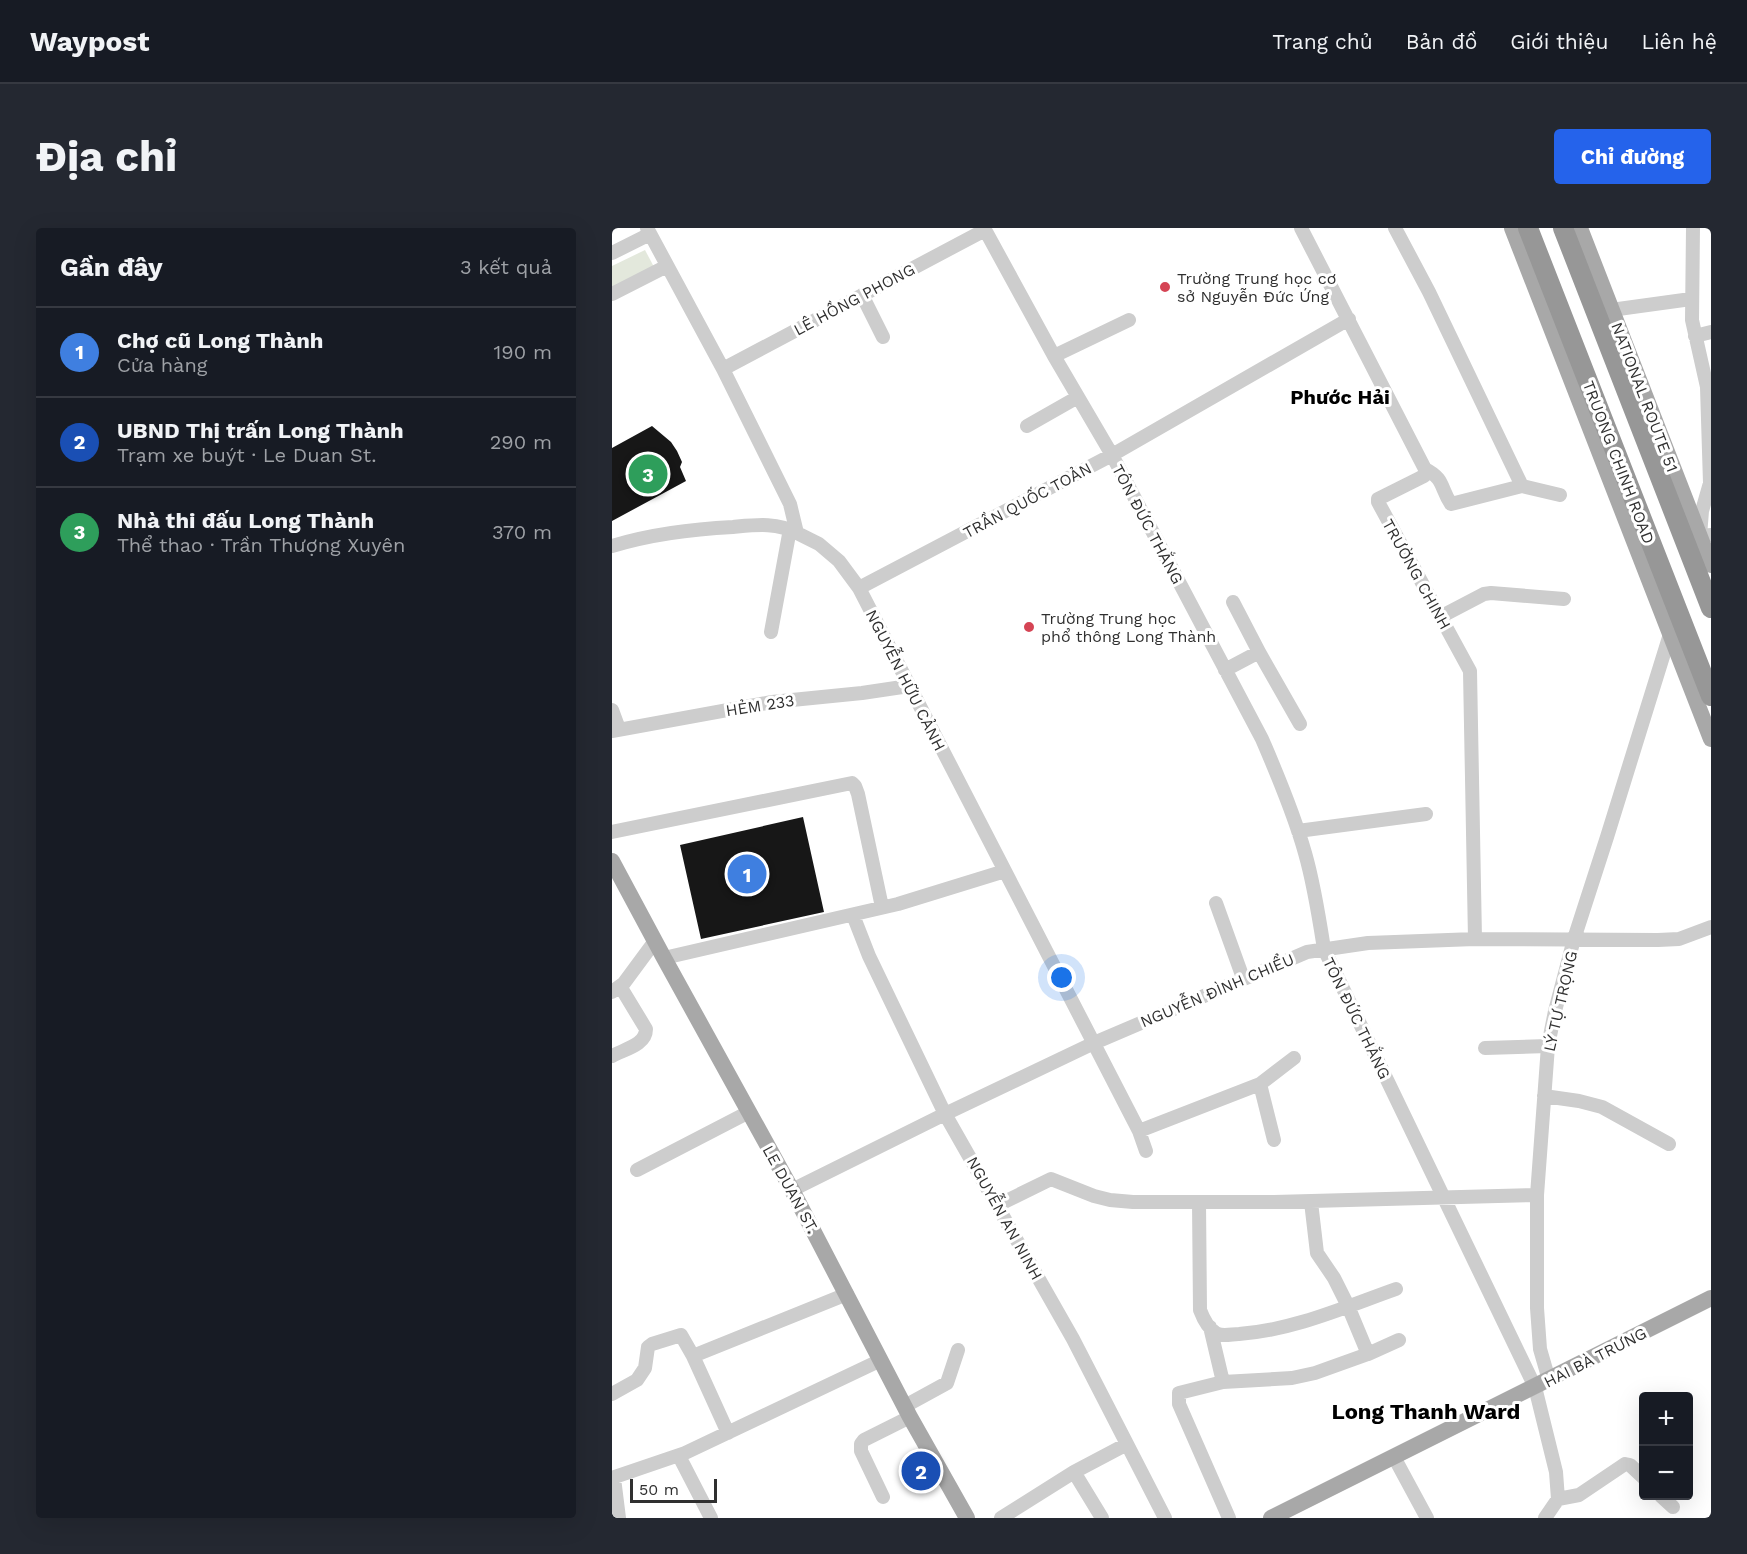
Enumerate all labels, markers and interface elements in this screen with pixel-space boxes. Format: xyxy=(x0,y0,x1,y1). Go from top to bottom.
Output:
text: Waypost xyxy=(30,25,149,58)
text: Trang chủ xyxy=(1272,29,1373,54)
text: Bản đồ xyxy=(1406,29,1477,54)
text: Giới thiệu xyxy=(1510,29,1608,54)
text: Liên hệ xyxy=(1641,29,1717,54)
button: Chỉ đường xyxy=(1554,129,1711,184)
text: Địa chỉ xyxy=(36,132,177,181)
text: Gần đây xyxy=(60,252,163,282)
text: 3 kết quả xyxy=(460,255,552,279)
street label: LÊ HỒNG PHONG xyxy=(790,259,918,339)
place label: Trường Trung học cơ sở Nguyễn Đức Ứng xyxy=(1177,269,1336,306)
marker: Trường Trung học cơ sở Nguyễn Đức Ứng xyxy=(1158,280,1172,294)
street label: NATIONAL ROUTE 51 xyxy=(1607,320,1682,475)
text: Chợ cũ Long Thành xyxy=(117,328,324,353)
text: 1 xyxy=(75,340,84,364)
text: 190 m xyxy=(494,340,552,364)
text: Cửa hàng xyxy=(117,353,207,377)
street label: TRUONG CHINH ROAD xyxy=(1579,378,1658,546)
district label: Phước Hải xyxy=(1290,385,1390,409)
text: UBND Thị trấn Long Thành xyxy=(117,418,404,443)
text: 2 xyxy=(74,430,85,454)
text: 290 m xyxy=(490,430,552,454)
text: Trạm xe buýt · Le Duan St. xyxy=(117,443,377,467)
pin: 3 xyxy=(628,452,668,496)
street label: TRẦN QUỐC TOẢN xyxy=(959,458,1095,542)
street label: TÔN ĐỨC THẮNG xyxy=(1108,460,1189,587)
text: Nhà thi đấu Long Thành xyxy=(117,508,374,533)
street label: TRƯỜNG CHINH xyxy=(1378,516,1455,633)
text: 3 xyxy=(74,520,85,544)
text: 370 m xyxy=(492,520,552,544)
text: Thể thao · Trần Thượng Xuyên xyxy=(117,533,405,557)
street label: NGUYỄN HỮU CẢNH xyxy=(862,606,951,754)
place label: Trường Trung học phổ thông Long Thành xyxy=(1041,609,1216,646)
marker: Trường Trung học phổ thông Long Thành xyxy=(1022,620,1036,634)
street label: HẺM 233 xyxy=(724,691,796,720)
pin: 1 xyxy=(728,852,766,896)
street label: NGUYỄN ĐÌNH CHIỂU xyxy=(1137,948,1297,1032)
street label: LÝ TỰ TRỌNG xyxy=(1540,949,1581,1053)
street label: TÔN ĐỨC THẮNG xyxy=(1319,953,1396,1082)
your location xyxy=(1047,963,1076,992)
street label: LE DUAN ST. xyxy=(759,1142,823,1237)
street label: NGUYỄN AN NINH xyxy=(963,1152,1048,1283)
street label: HAI BÀ TRƯNG xyxy=(1541,1323,1650,1391)
map controls xyxy=(1639,1392,1693,1500)
button: + xyxy=(1639,1392,1693,1446)
district label: Long Thanh Ward xyxy=(1332,1399,1520,1424)
button: − xyxy=(1639,1446,1693,1500)
pin: 2 xyxy=(902,1448,940,1494)
scale bar xyxy=(630,1476,717,1504)
text: 50 m xyxy=(639,1480,679,1499)

